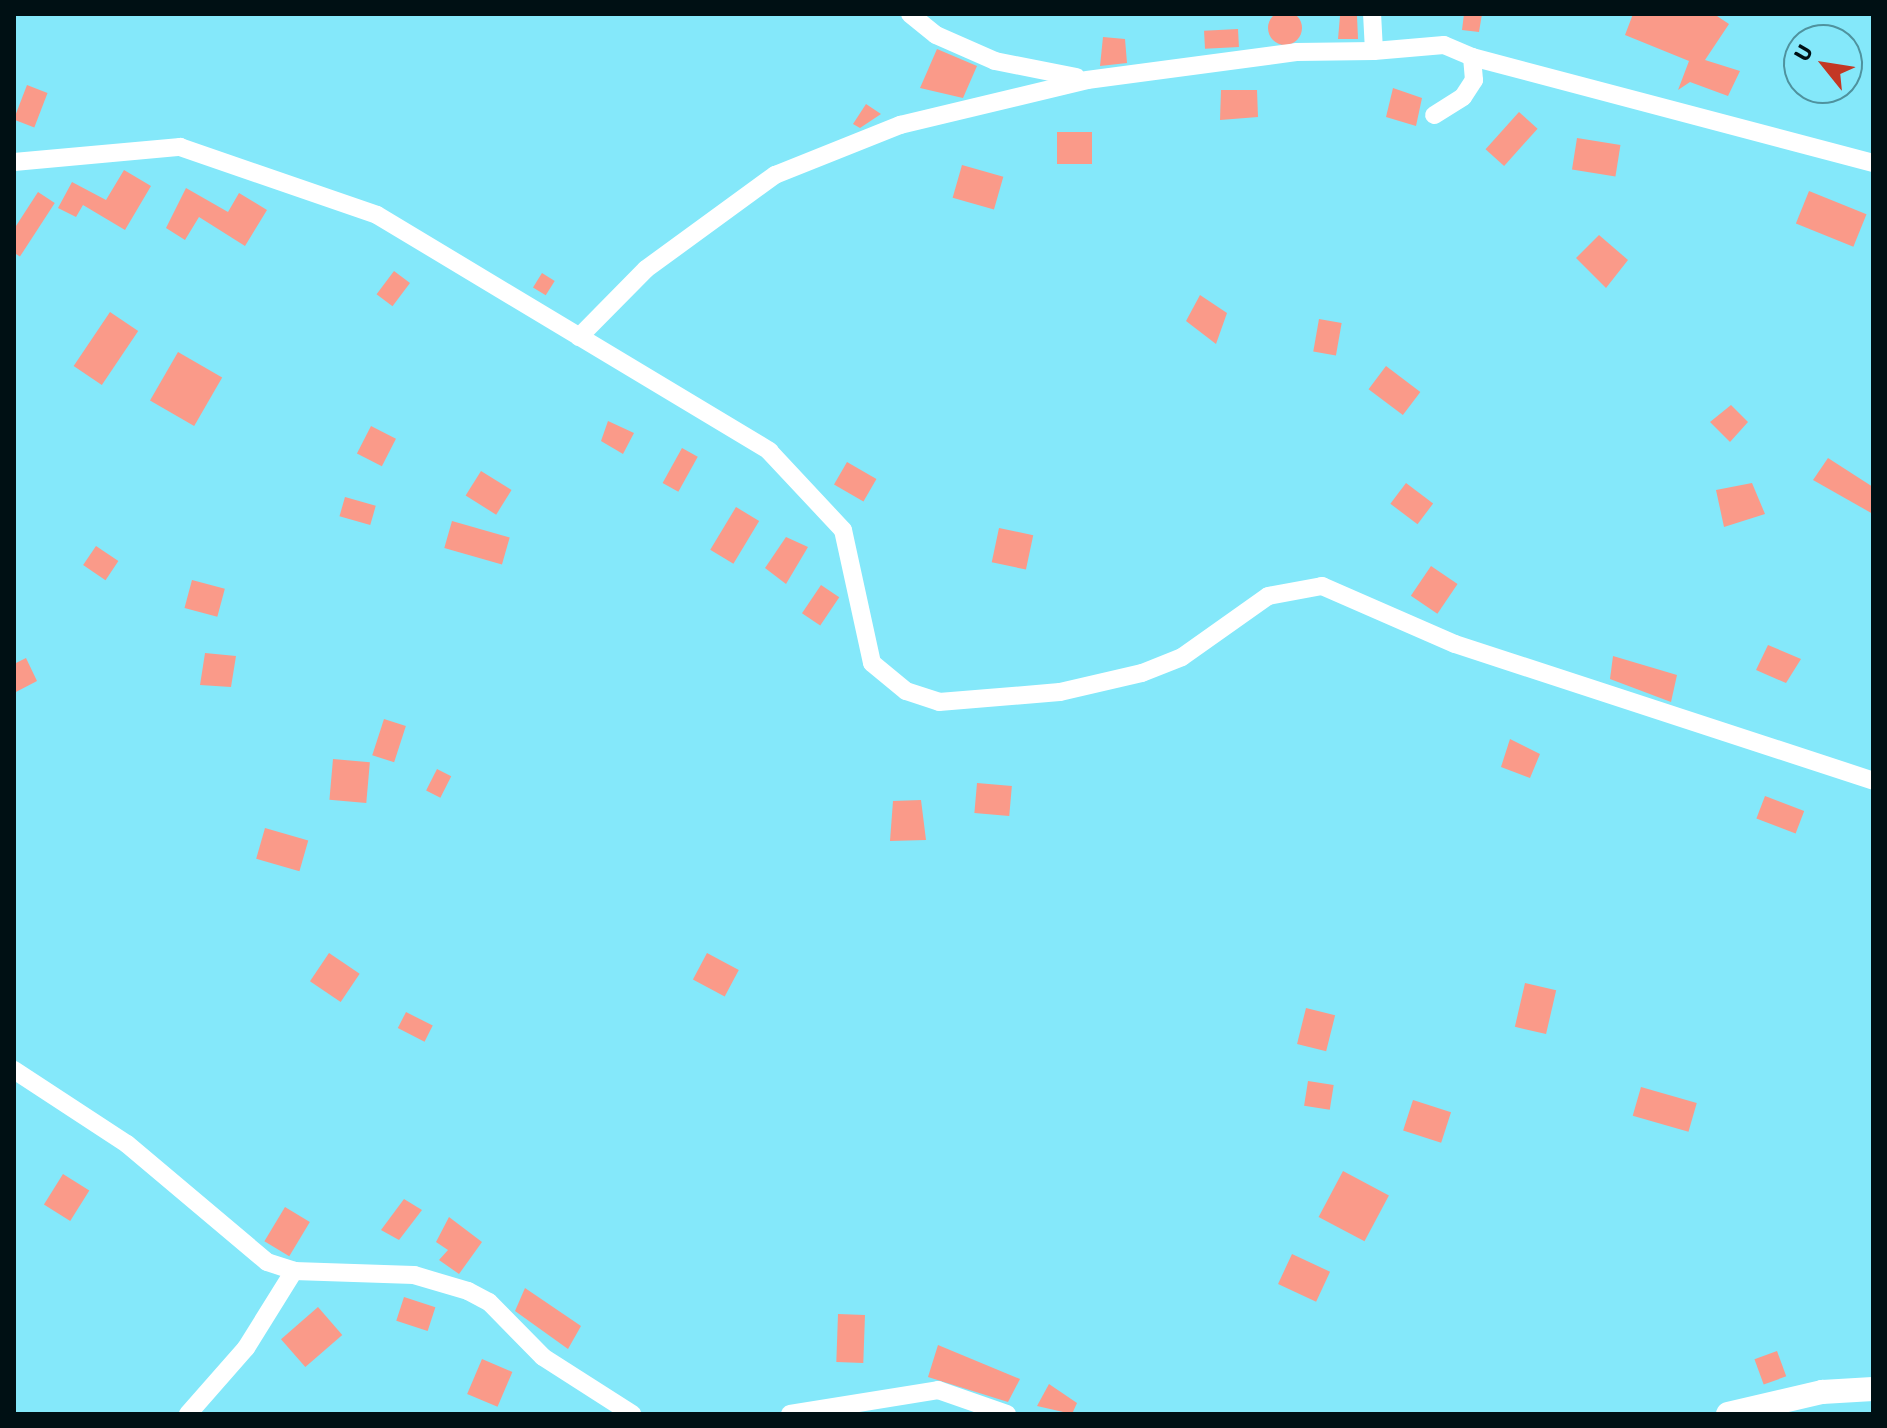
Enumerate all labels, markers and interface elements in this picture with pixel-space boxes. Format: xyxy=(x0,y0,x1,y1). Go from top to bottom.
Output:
north arrow xyxy=(1783,24,1863,104)
text: U xyxy=(1788,40,1819,66)

